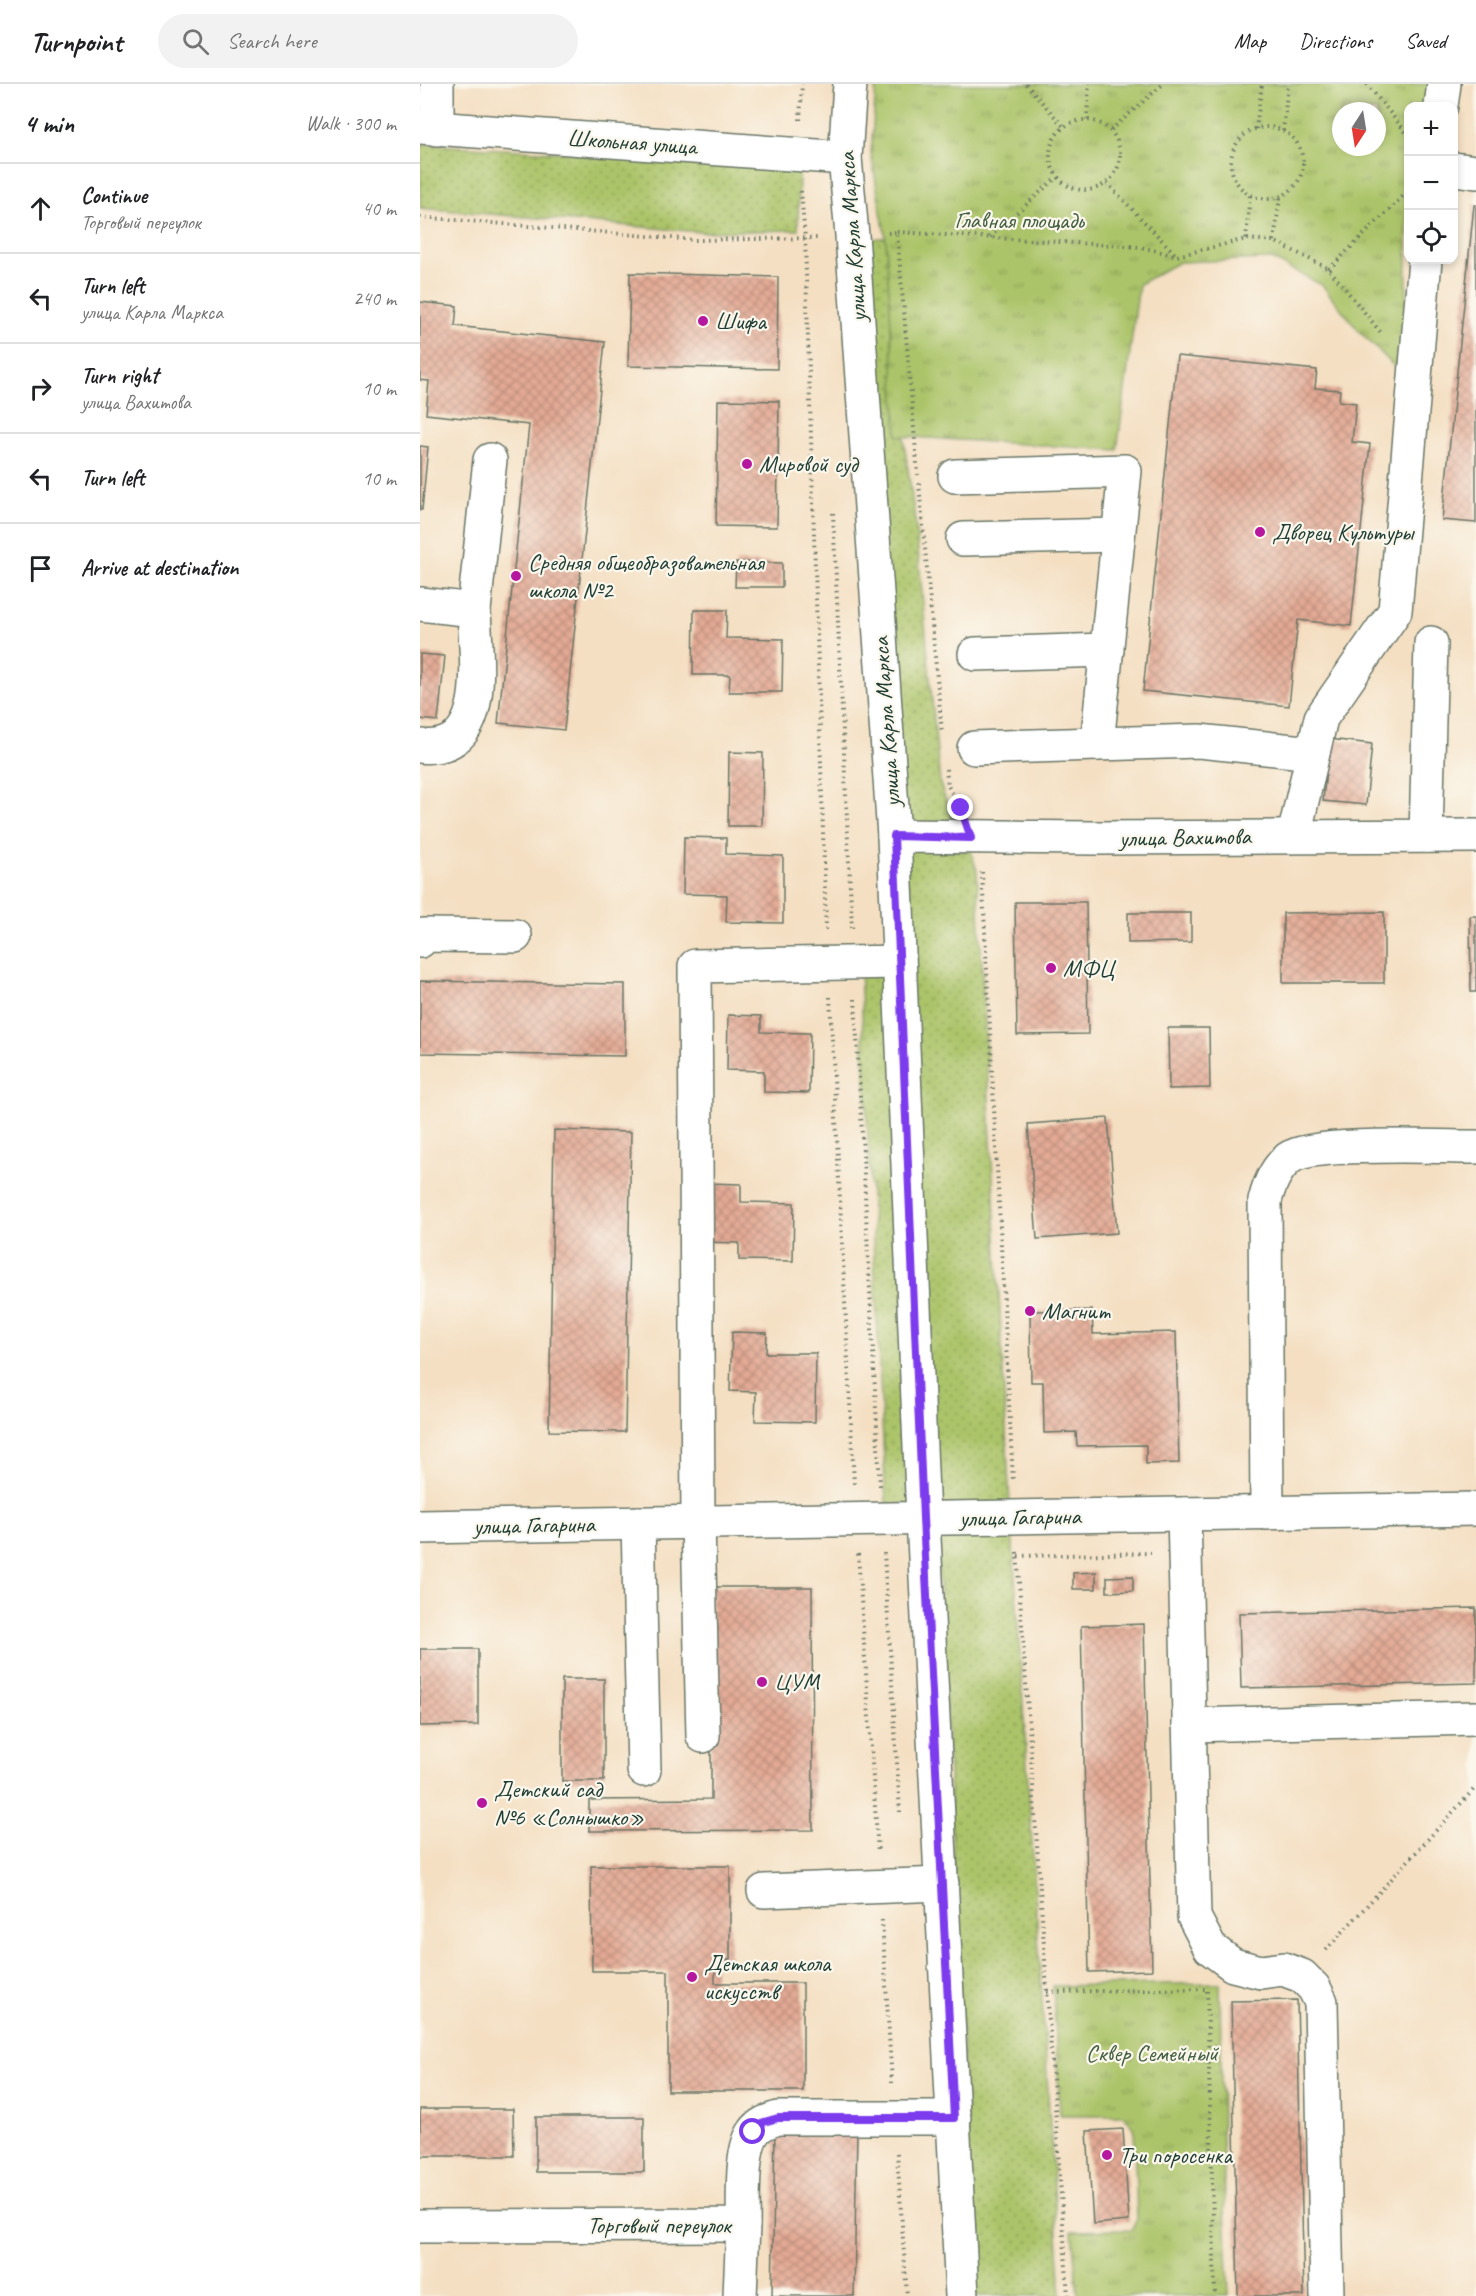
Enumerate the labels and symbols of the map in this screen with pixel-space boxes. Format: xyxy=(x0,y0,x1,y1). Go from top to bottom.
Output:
north arrow xyxy=(1332,102,1386,156)
street label: Школьная улица xyxy=(566,123,700,162)
street label: улица Карла Маркса xyxy=(831,149,873,325)
park label: Главная площадь xyxy=(955,205,1085,235)
place label: Шифа xyxy=(715,306,767,336)
marker: Шифа xyxy=(696,314,710,328)
place label: Мировой суд xyxy=(759,449,860,479)
marker: Мировой суд xyxy=(740,457,754,471)
place label: Дворец Культуры xyxy=(1272,517,1416,547)
marker: Дворец Культуры xyxy=(1253,525,1267,539)
place label: Средняя общеобразовательная школа №2 xyxy=(528,547,766,605)
marker: Средняя общеобразовательная школа №2 xyxy=(509,569,523,583)
street label: улица Карла Маркса xyxy=(865,634,907,810)
route end xyxy=(947,794,973,820)
street label: улица Вахитова xyxy=(1117,821,1253,853)
place label: МФЦ xyxy=(1063,953,1116,983)
marker: МФЦ xyxy=(1044,961,1058,975)
place label: Магнит xyxy=(1042,1296,1111,1326)
marker: Магнит xyxy=(1023,1304,1037,1318)
street label: улица Гагарина xyxy=(957,1501,1083,1533)
street label: улица Гагарина xyxy=(471,1509,597,1541)
place label: ЦУМ xyxy=(774,1667,821,1697)
marker: ЦУМ xyxy=(755,1675,769,1689)
place label: Детский сад №6 «Солнышко» xyxy=(494,1774,644,1832)
marker: Детский сад №6 «Солнышко» xyxy=(475,1796,489,1810)
place label: Детская школа искусств xyxy=(704,1948,832,2006)
marker: Детская школа искусств xyxy=(685,1970,699,1984)
park label: Сквер Семейный xyxy=(1086,2038,1220,2068)
route start xyxy=(739,2118,765,2144)
place label: Три поросенка xyxy=(1119,2140,1233,2170)
marker: Три поросенка xyxy=(1100,2148,1114,2162)
street label: Торговый переулок xyxy=(587,2210,733,2240)

